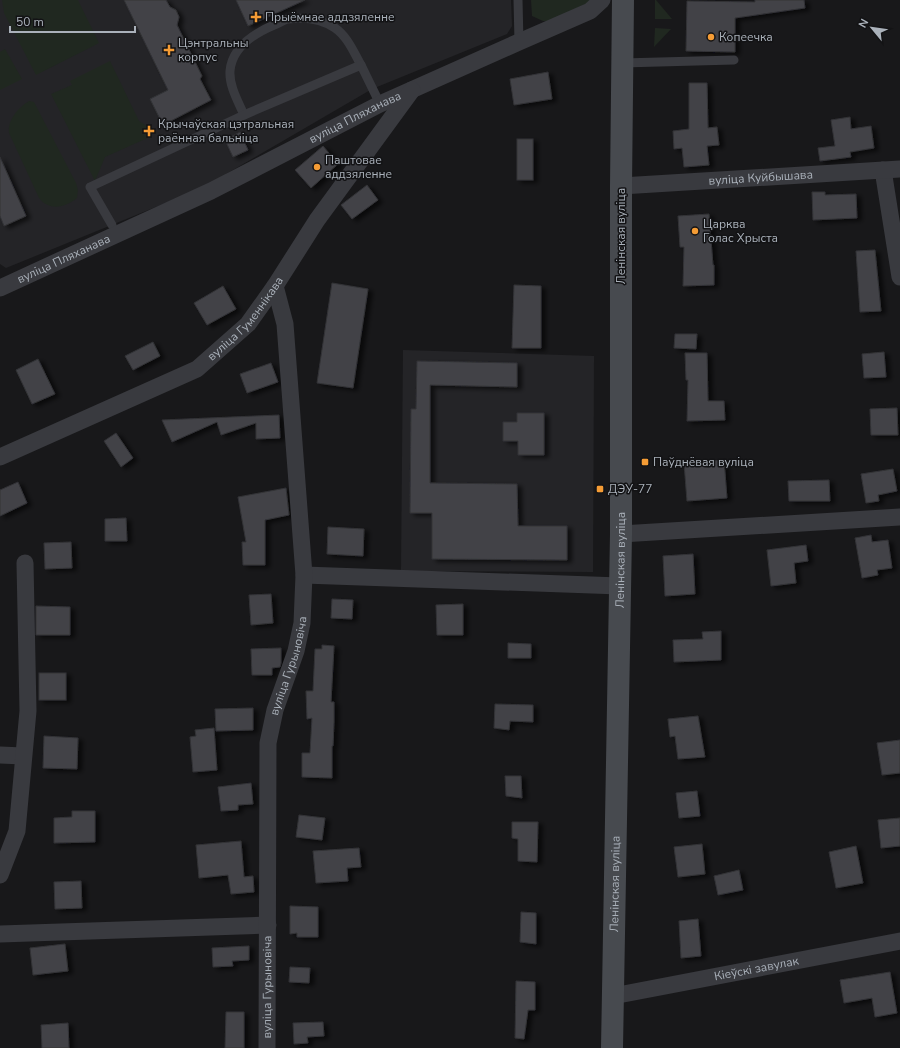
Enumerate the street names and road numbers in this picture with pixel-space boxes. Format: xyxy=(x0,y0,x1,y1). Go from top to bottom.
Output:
street label: вуліца Пляханава xyxy=(306,88,403,147)
street label: вуліца Куйбышава xyxy=(708,166,813,189)
street label: Ленінская вуліца xyxy=(613,188,629,284)
street label: вуліца Пляханава xyxy=(14,230,113,287)
street label: вуліца Гуменнікава xyxy=(204,274,287,364)
street label: Ленінская вуліца xyxy=(612,512,629,608)
street label: вуліца Гурыновіча xyxy=(266,616,310,717)
street label: Ленінская вуліца xyxy=(606,836,624,932)
street label: вуліца Гурыновіча xyxy=(259,935,275,1039)
street label: Кіеўскі завулак xyxy=(713,952,801,984)

